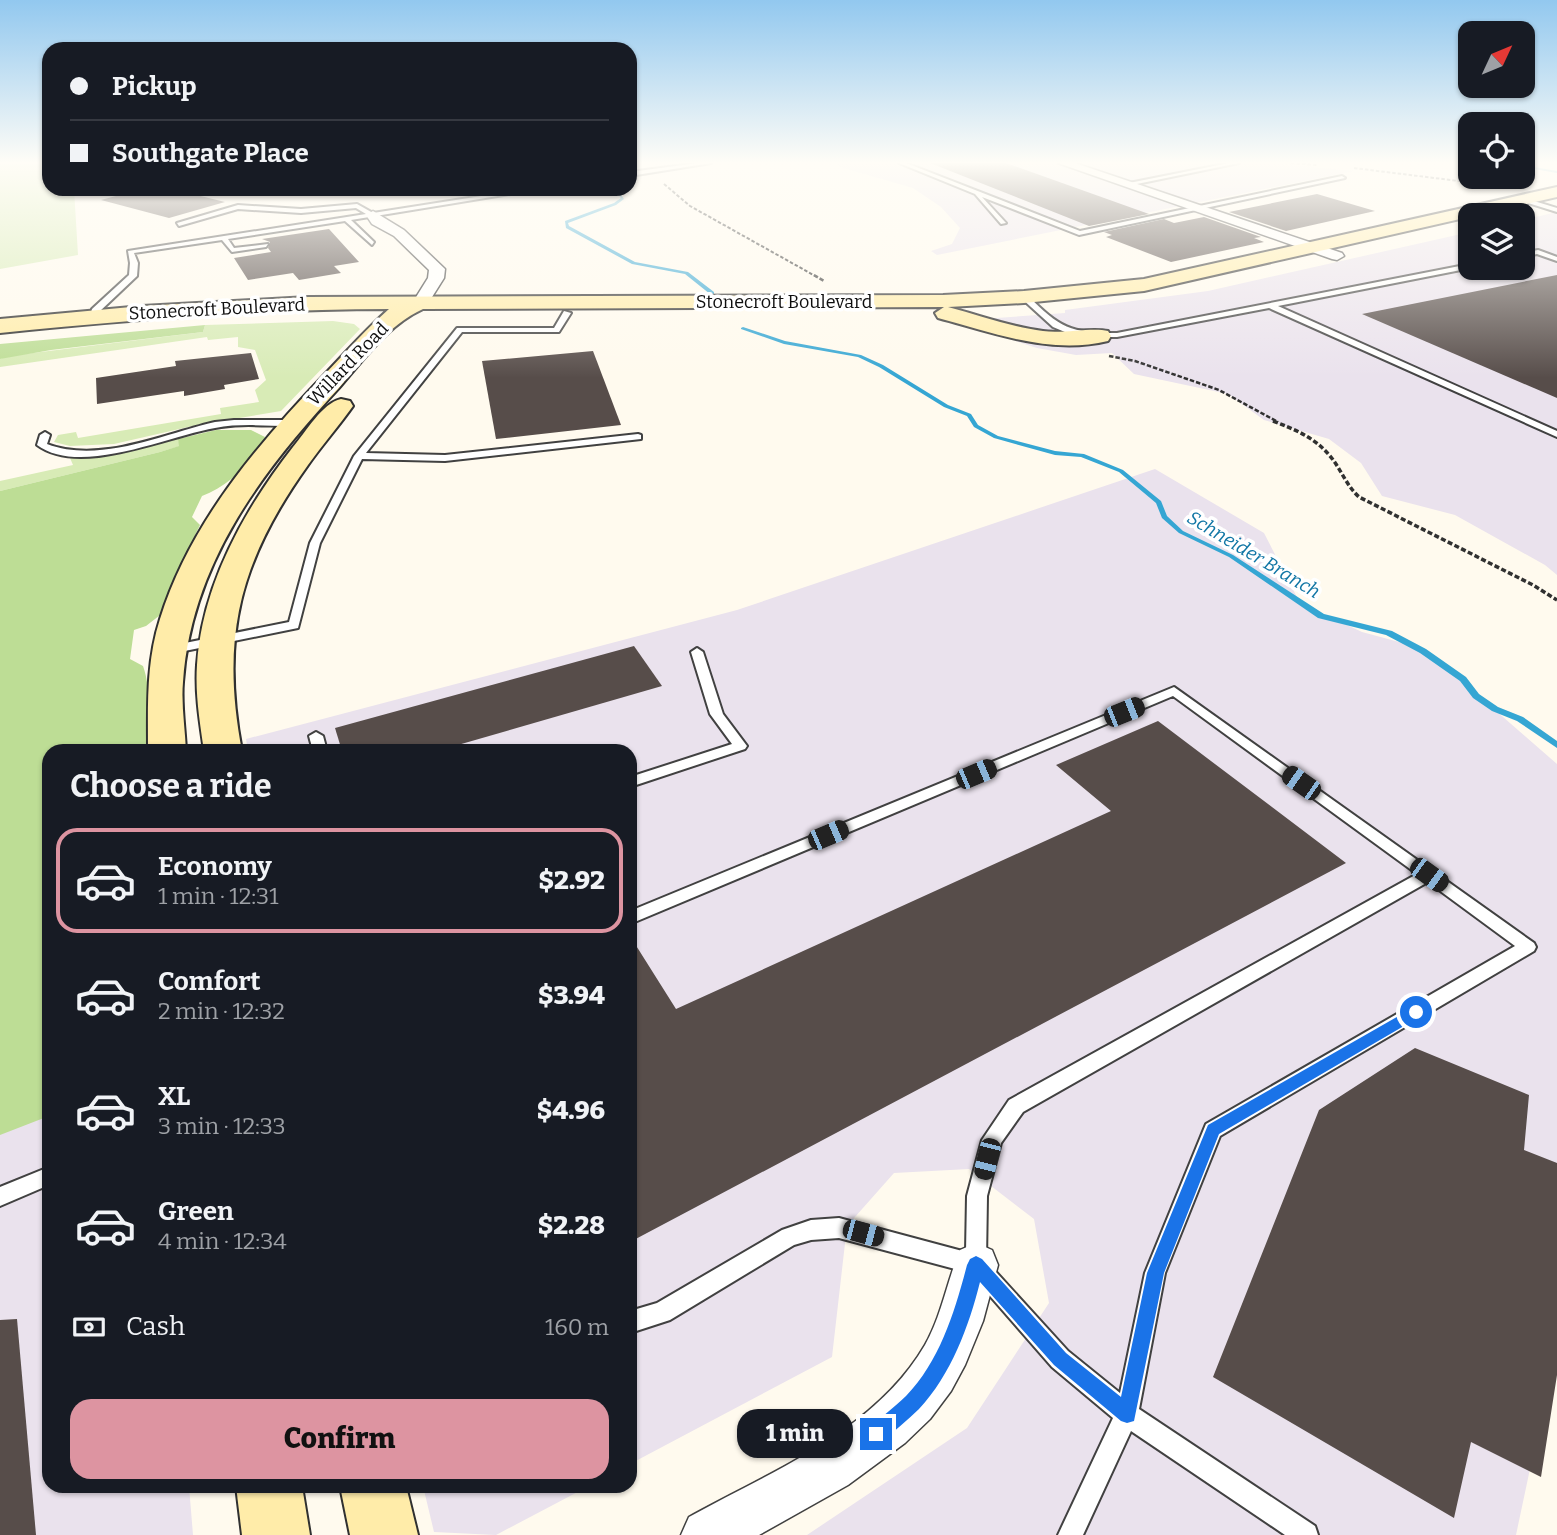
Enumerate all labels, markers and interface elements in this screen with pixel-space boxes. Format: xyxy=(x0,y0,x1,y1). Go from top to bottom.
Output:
north arrow xyxy=(1458,21,1535,98)
map controls xyxy=(1458,21,1535,280)
text: Pickup xyxy=(112,71,197,102)
button: locate xyxy=(1458,112,1535,189)
text: Southgate Place xyxy=(112,138,309,169)
button: layers xyxy=(1458,203,1535,280)
street label: Stonecroft Boulevard xyxy=(696,291,873,313)
street label: Stonecroft Boulevard xyxy=(128,293,306,325)
street label: Willard Road xyxy=(303,318,393,410)
water label: Schneider Branch xyxy=(1183,506,1324,603)
car xyxy=(1101,694,1148,730)
car xyxy=(953,756,1000,792)
car xyxy=(1278,762,1325,804)
text: Choose a ride xyxy=(70,767,271,805)
car xyxy=(805,817,852,853)
icon: car xyxy=(74,849,137,912)
text: Economy xyxy=(158,851,272,882)
car xyxy=(1406,854,1453,896)
text: $2.92 xyxy=(538,865,605,896)
text: 1 min · 12:31 xyxy=(158,882,279,910)
icon: car xyxy=(74,964,137,1027)
text: Comfort xyxy=(158,966,261,997)
text: $3.94 xyxy=(538,980,605,1011)
route start xyxy=(1400,996,1432,1028)
text: 2 min · 12:32 xyxy=(158,997,285,1025)
icon: car xyxy=(74,1079,137,1142)
text: XL xyxy=(158,1081,190,1112)
text: $4.96 xyxy=(537,1095,605,1126)
text: 3 min · 12:33 xyxy=(158,1112,286,1140)
car xyxy=(972,1136,1003,1182)
icon: car xyxy=(74,1194,137,1257)
text: Green xyxy=(158,1196,234,1227)
text: $2.28 xyxy=(538,1210,605,1241)
car xyxy=(840,1217,887,1249)
text: 4 min · 12:34 xyxy=(158,1227,287,1255)
icon: cash xyxy=(70,1308,108,1346)
text: Cash xyxy=(126,1311,185,1342)
text: 160 m xyxy=(545,1313,609,1341)
button: Confirm xyxy=(70,1399,609,1479)
callout: 1 min xyxy=(736,1410,852,1458)
route end xyxy=(860,1418,892,1450)
text: 1 min xyxy=(766,1419,824,1447)

